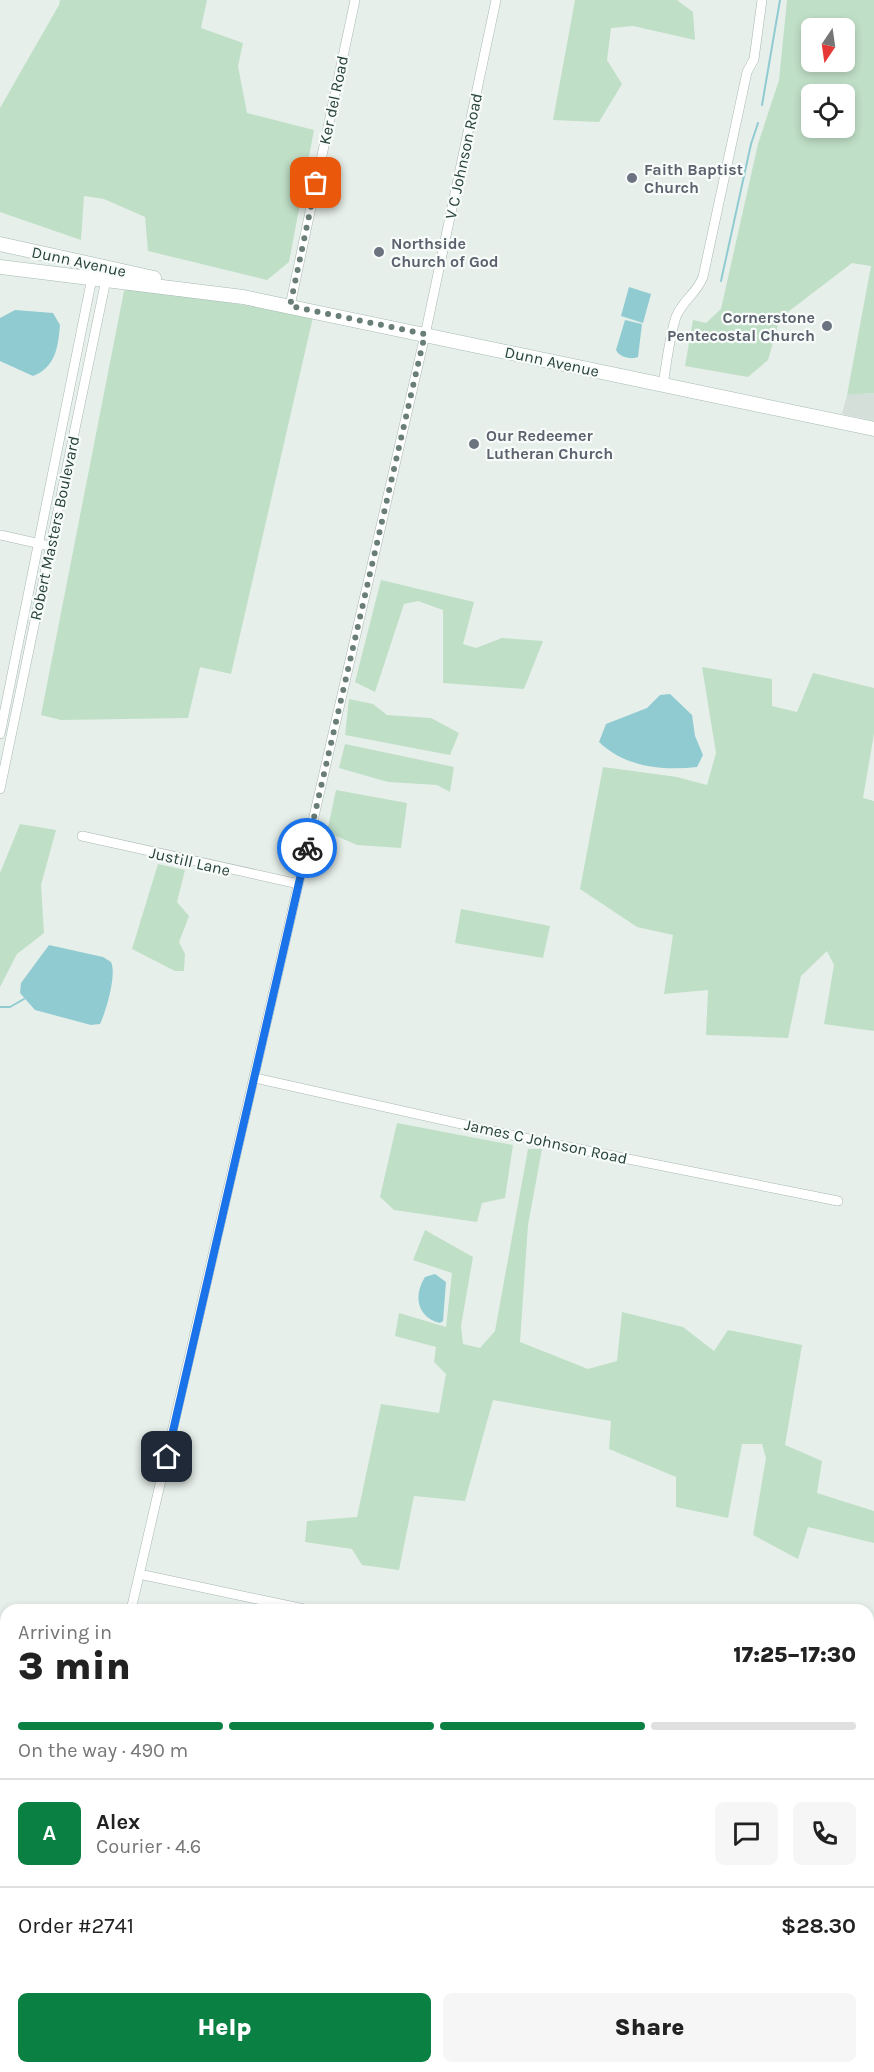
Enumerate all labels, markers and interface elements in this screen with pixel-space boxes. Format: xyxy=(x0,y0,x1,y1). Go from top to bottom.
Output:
north arrow xyxy=(801,18,855,72)
map controls xyxy=(801,18,855,138)
street label: Ker del Road xyxy=(315,54,352,146)
button: locate xyxy=(801,84,855,138)
street label: V C Johnson Road xyxy=(441,91,486,221)
pin xyxy=(290,157,341,208)
place label: Faith Baptist Church xyxy=(644,160,743,197)
icon: bag xyxy=(299,166,332,199)
marker: Faith Baptist Church xyxy=(625,171,639,185)
place label: Northside Church of God xyxy=(391,234,499,271)
street label: Dunn Avenue xyxy=(30,242,128,281)
marker: Northside Church of God xyxy=(372,245,386,259)
place label: Cornerstone Pentecostal Church xyxy=(667,308,815,345)
marker: Cornerstone Pentecostal Church xyxy=(820,319,834,333)
street label: Dunn Avenue xyxy=(503,342,601,381)
place label: Our Redeemer Lutheran Church xyxy=(486,426,613,463)
street label: Robert Masters Boulevard xyxy=(26,434,83,622)
marker: Our Redeemer Lutheran Church xyxy=(467,437,481,451)
courier xyxy=(277,818,337,878)
icon: bike xyxy=(291,832,324,865)
street label: Justill Lane xyxy=(148,843,232,880)
street label: James C Johnson Road xyxy=(463,1115,629,1168)
pin xyxy=(141,1431,192,1482)
icon: home xyxy=(150,1440,183,1473)
text: Arriving in xyxy=(18,1621,112,1644)
text: 17:25–17:30 xyxy=(733,1642,856,1668)
text: 3 min xyxy=(18,1643,131,1689)
text: On the way · 490 m xyxy=(18,1739,188,1762)
button: chat xyxy=(715,1802,778,1865)
button: phone xyxy=(793,1802,856,1865)
text: Alex xyxy=(96,1809,140,1835)
text: A xyxy=(43,1820,56,1846)
text: Courier · 4.6 xyxy=(96,1835,201,1858)
text: Order #2741 xyxy=(18,1913,134,1939)
text: $28.30 xyxy=(781,1913,856,1939)
button: Help xyxy=(18,1993,431,2062)
button: Share xyxy=(443,1993,856,2062)

